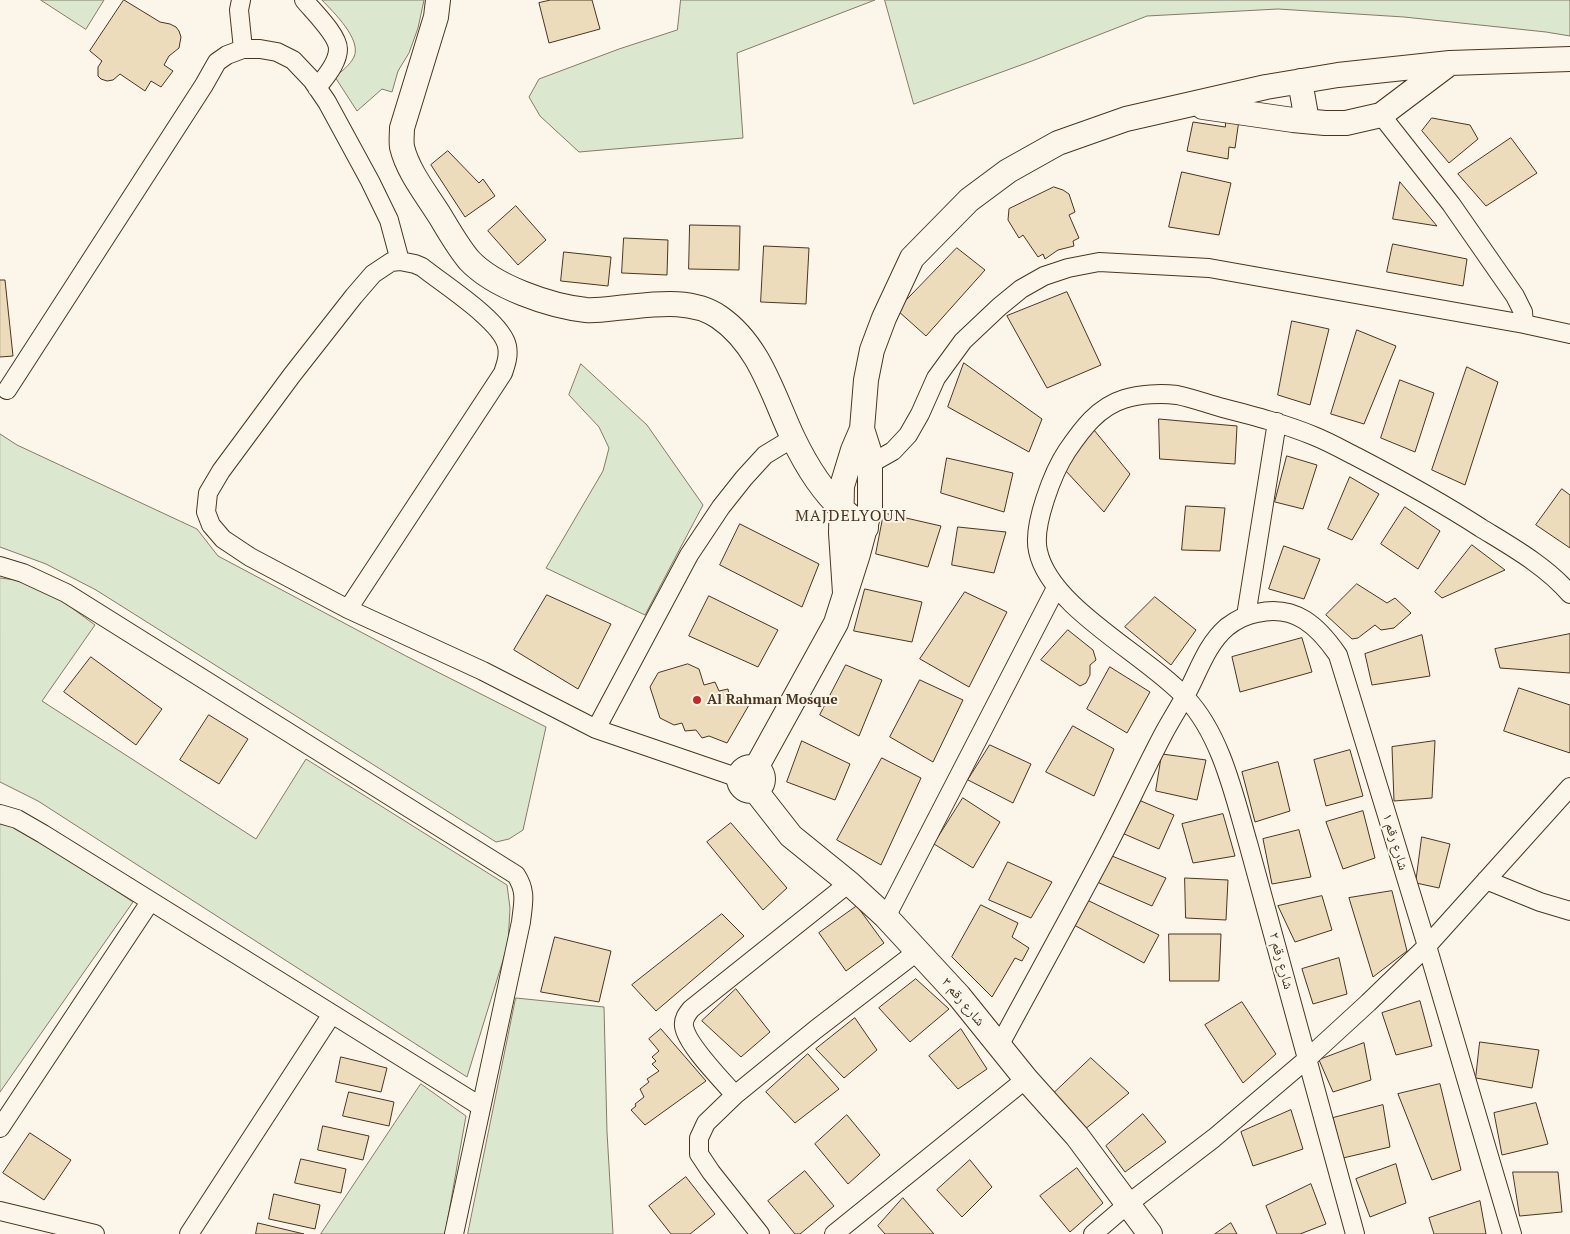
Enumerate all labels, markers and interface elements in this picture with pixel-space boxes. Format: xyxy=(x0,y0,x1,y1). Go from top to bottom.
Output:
district label: MAJDELYOUN xyxy=(794,506,908,526)
place label: Al Rahman Mosque xyxy=(707,692,838,708)
marker: Al Rahman Mosque xyxy=(691,694,703,706)
street label: شارع رقم ١ xyxy=(1378,812,1412,872)
street label: شارع رقم ٢ xyxy=(1265,931,1297,991)
street label: شارع رقم ٣ xyxy=(938,974,988,1030)

